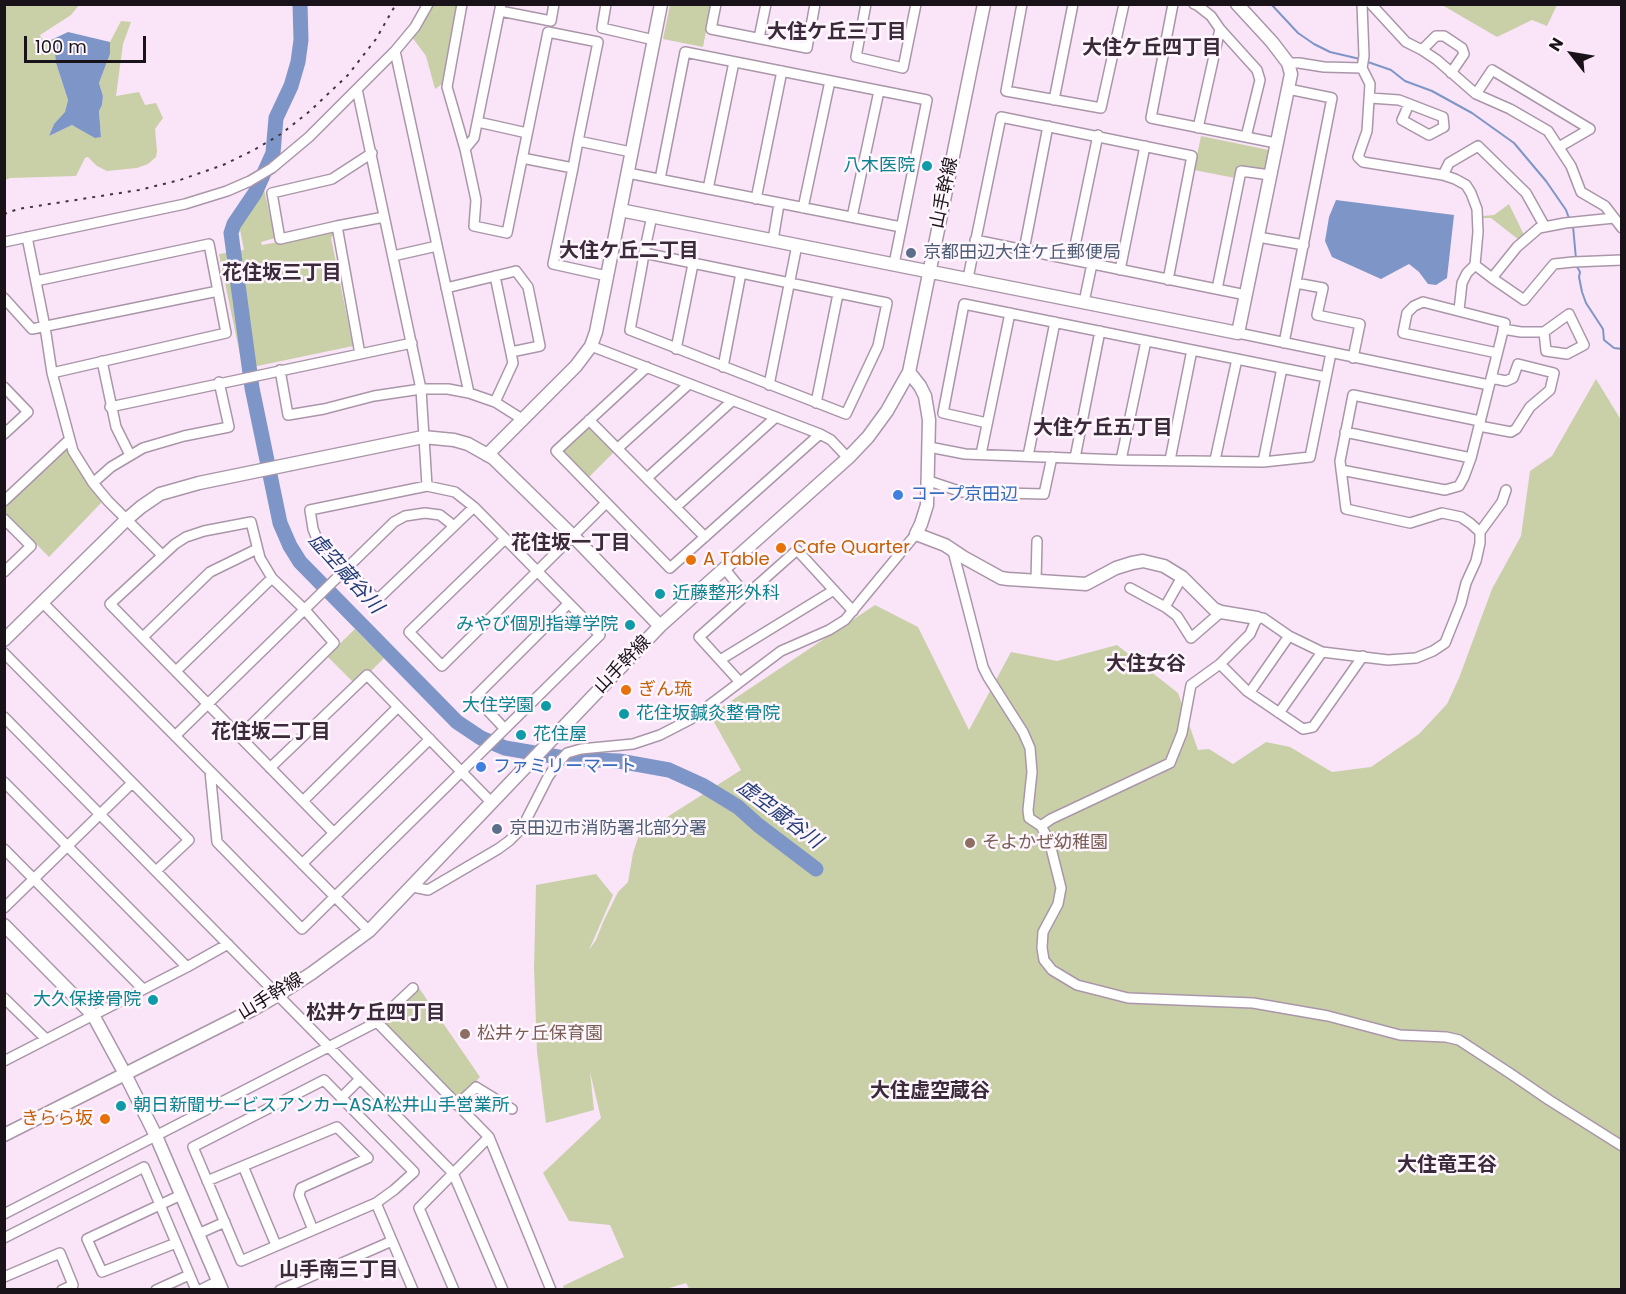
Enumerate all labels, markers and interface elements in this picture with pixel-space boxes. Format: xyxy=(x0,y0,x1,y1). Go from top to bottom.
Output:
district label: 大住ケ丘三丁目 xyxy=(767,21,907,45)
scale bar xyxy=(27,24,148,62)
north arrow xyxy=(1542,24,1602,84)
text: N xyxy=(1543,33,1569,56)
text: 100 m xyxy=(35,34,87,59)
district label: 大住ケ丘四丁目 xyxy=(1082,37,1222,61)
place label: 八木医院 xyxy=(843,155,915,177)
street label: 山手幹線 xyxy=(927,156,963,230)
marker: 八木医院 xyxy=(920,159,934,173)
district label: 大住ケ丘二丁目 xyxy=(559,240,699,264)
place label: 京都田辺大住ケ丘郵便局 xyxy=(923,242,1121,264)
marker: 京都田辺大住ケ丘郵便局 xyxy=(904,246,918,260)
district label: 花住坂三丁目 xyxy=(222,262,342,286)
district label: 大住ケ丘五丁目 xyxy=(1033,417,1173,441)
place label: コープ京田辺 xyxy=(910,484,1018,506)
marker: コープ京田辺 xyxy=(891,488,905,502)
water label: 虚空蔵谷川 xyxy=(303,529,387,619)
district label: 花住坂一丁目 xyxy=(511,532,631,556)
place label: Cafe Quarter xyxy=(793,537,910,559)
marker: Cafe Quarter xyxy=(774,541,788,555)
place label: A Table xyxy=(703,549,770,571)
marker: A Table xyxy=(684,553,698,567)
place label: 近藤整形外科 xyxy=(672,583,780,605)
marker: 近藤整形外科 xyxy=(653,587,667,601)
place label: みやび個別指導学院 xyxy=(456,614,618,636)
marker: みやび個別指導学院 xyxy=(623,618,637,632)
street label: 山手幹線 xyxy=(590,632,656,698)
district label: 大住女谷 xyxy=(1106,653,1186,677)
place label: ぎん琉 xyxy=(638,679,692,701)
marker: ぎん琉 xyxy=(619,683,633,697)
place label: 大住学園 xyxy=(462,695,534,717)
marker: 大住学園 xyxy=(539,699,553,713)
place label: 花住坂鍼灸整骨院 xyxy=(636,703,780,725)
marker: 花住坂鍼灸整骨院 xyxy=(617,707,631,721)
district label: 花住坂二丁目 xyxy=(211,721,331,745)
place label: 花住屋 xyxy=(533,724,587,746)
marker: 花住屋 xyxy=(514,728,528,742)
place label: ファミリーマート xyxy=(493,756,637,778)
marker: ファミリーマート xyxy=(474,760,488,774)
water label: 虚空蔵谷川 xyxy=(732,775,826,855)
place label: 京田辺市消防署北部分署 xyxy=(509,818,707,840)
marker: 京田辺市消防署北部分署 xyxy=(490,822,504,836)
place label: そよかぜ幼稚園 xyxy=(982,832,1108,854)
marker: そよかぜ幼稚園 xyxy=(963,836,977,850)
street label: 山手幹線 xyxy=(235,969,307,1025)
place label: 大久保接骨院 xyxy=(33,989,141,1011)
marker: 大久保接骨院 xyxy=(146,993,160,1007)
district label: 松井ケ丘四丁目 xyxy=(306,1002,446,1026)
place label: 松井ヶ丘保育園 xyxy=(477,1023,603,1045)
marker: 松井ヶ丘保育園 xyxy=(458,1027,472,1041)
district label: 大住虚空蔵谷 xyxy=(870,1080,990,1104)
place label: 朝日新聞サービスアンカーASA松井山手営業所 xyxy=(133,1095,510,1117)
marker: 朝日新聞サービスアンカーASA松井山手営業所 xyxy=(114,1099,128,1113)
place label: きらら坂 xyxy=(21,1108,93,1130)
marker: きらら坂 xyxy=(98,1112,112,1126)
district label: 大住竜王谷 xyxy=(1397,1154,1497,1178)
district label: 山手南三丁目 xyxy=(279,1259,399,1283)

